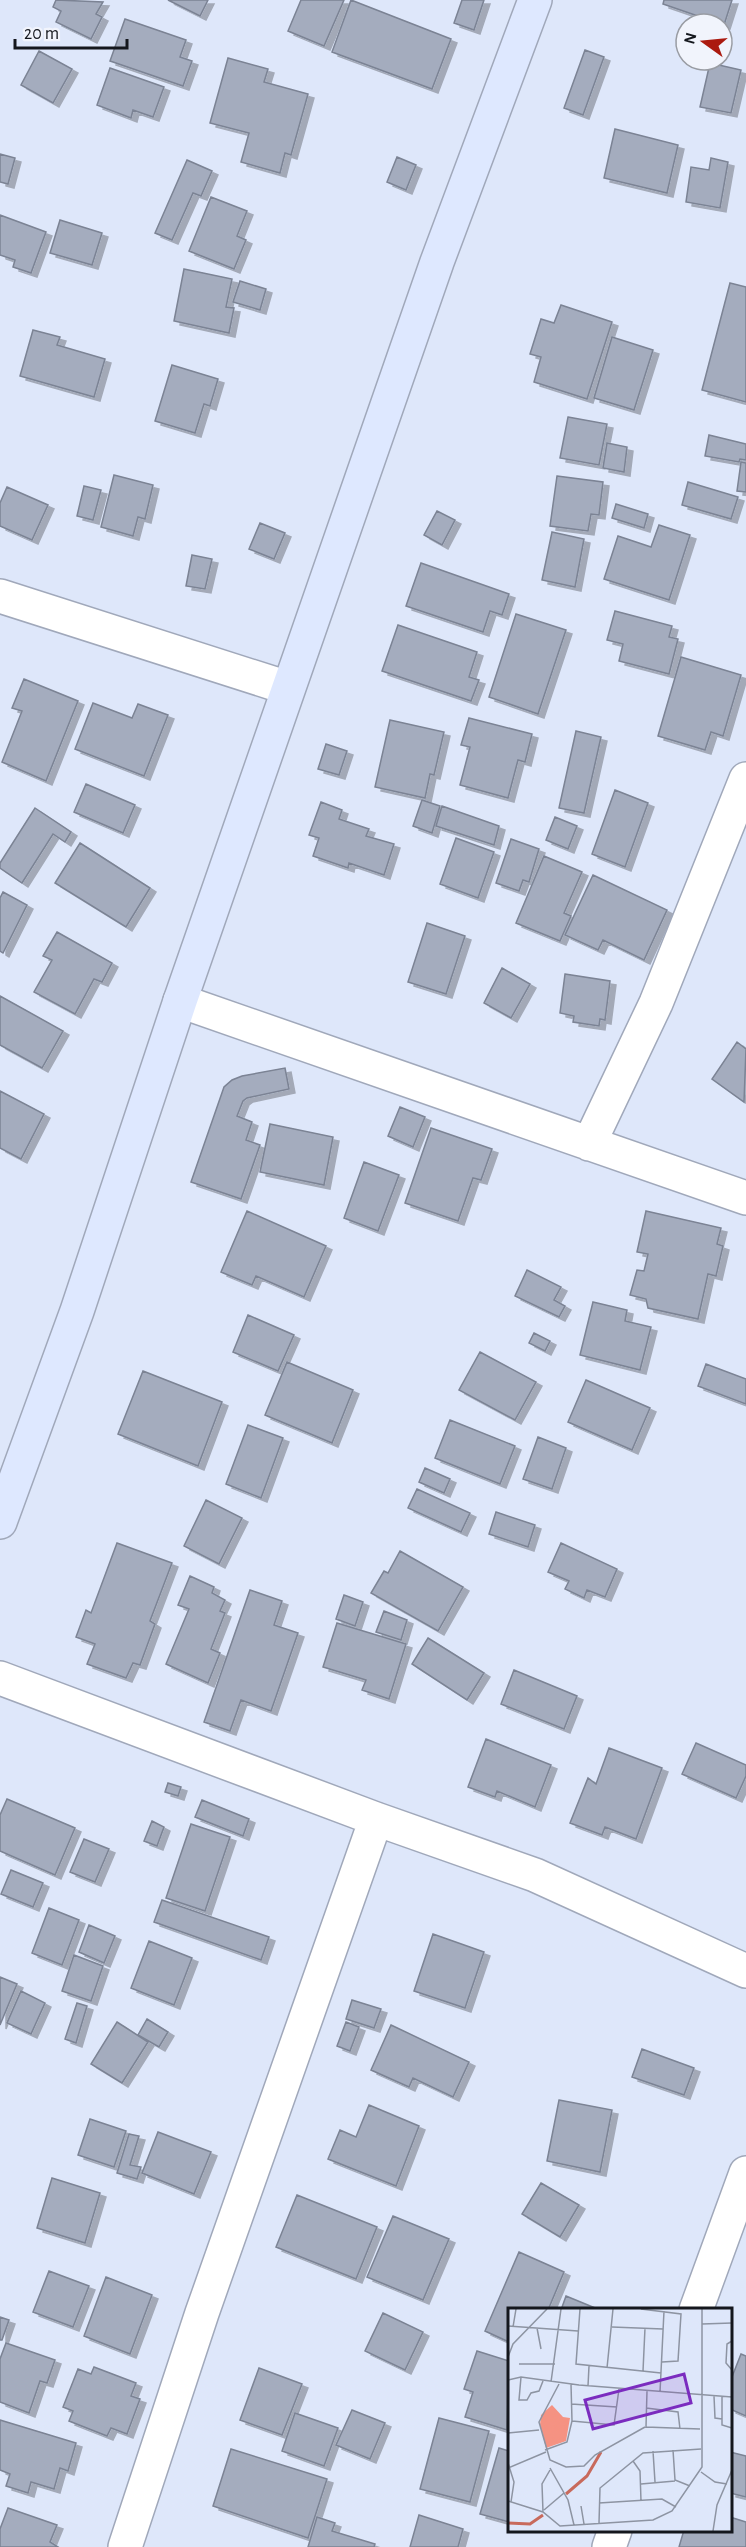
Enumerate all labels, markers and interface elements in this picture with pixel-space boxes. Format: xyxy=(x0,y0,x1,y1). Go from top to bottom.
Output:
scale bar xyxy=(15,12,128,50)
north arrow xyxy=(674,12,734,72)
text: 20 m xyxy=(24,25,59,43)
text: N xyxy=(681,31,700,46)
inset map xyxy=(508,2308,731,2532)

